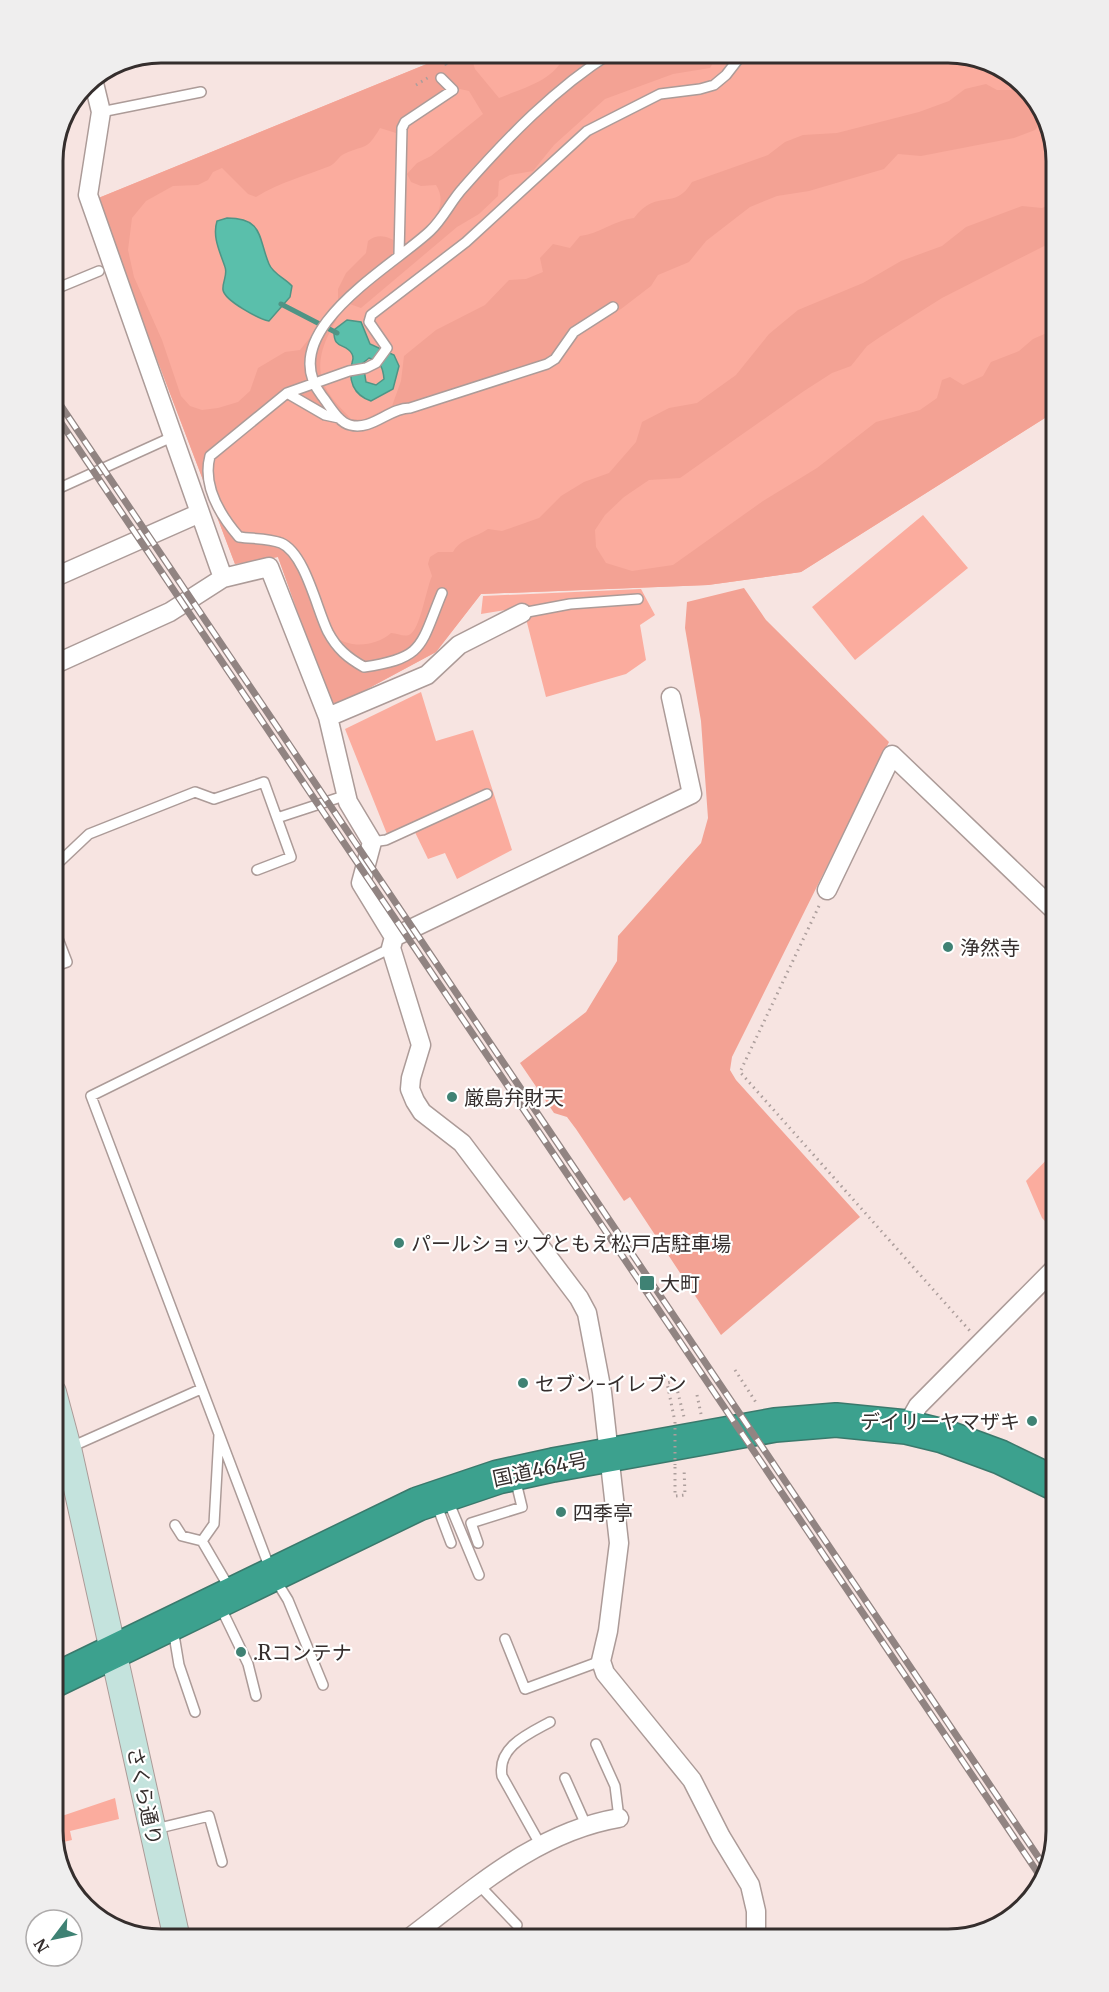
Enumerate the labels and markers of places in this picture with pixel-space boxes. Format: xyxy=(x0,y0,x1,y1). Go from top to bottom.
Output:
place label: 浄然寺 xyxy=(960,935,1020,960)
marker: 浄然寺 xyxy=(941,940,955,954)
place label: 厳島弁財天 xyxy=(464,1085,564,1110)
marker: 厳島弁財天 xyxy=(445,1090,459,1104)
place label: パールショップともえ松戸店駐車場 xyxy=(411,1231,731,1256)
marker: パールショップともえ松戸店駐車場 xyxy=(392,1236,406,1250)
place label: 大町 xyxy=(660,1271,700,1296)
marker: 大町 xyxy=(638,1274,656,1292)
place label: セブン-イレブン xyxy=(535,1371,687,1396)
marker: セブン-イレブン xyxy=(516,1376,530,1390)
place label: デイリーヤマザキ xyxy=(860,1409,1020,1434)
marker: デイリーヤマザキ xyxy=(1025,1414,1039,1428)
place label: 四季亭 xyxy=(573,1500,633,1525)
marker: 四季亭 xyxy=(554,1505,568,1519)
place label: .Rコンテナ xyxy=(253,1640,352,1665)
marker: .Rコンテナ xyxy=(234,1645,248,1659)

